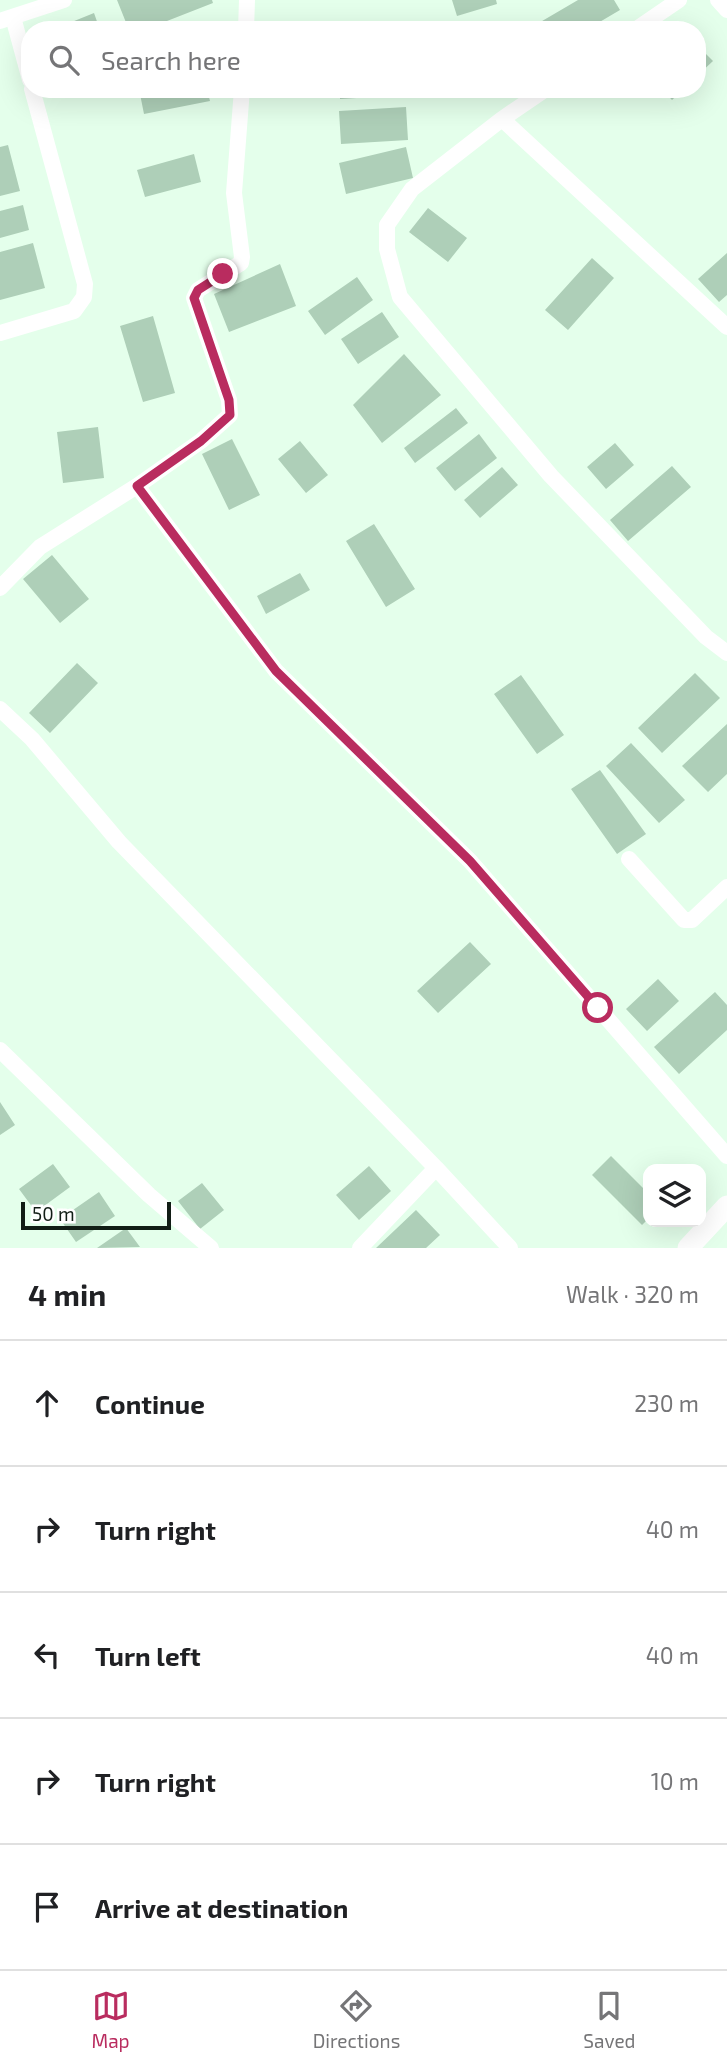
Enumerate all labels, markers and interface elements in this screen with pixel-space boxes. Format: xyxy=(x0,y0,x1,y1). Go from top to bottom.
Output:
search box xyxy=(21,21,706,98)
icon: search xyxy=(45,41,83,79)
text: Search here xyxy=(101,44,241,75)
route end xyxy=(207,258,238,289)
route start xyxy=(582,992,613,1023)
map controls xyxy=(643,1164,706,1227)
button: layers xyxy=(643,1164,706,1227)
scale bar xyxy=(21,1199,172,1231)
text: 50 m xyxy=(32,1202,75,1225)
text: 4 min xyxy=(28,1276,106,1312)
text: Walk · 320 m xyxy=(566,1280,699,1308)
icon: ahead xyxy=(28,1384,66,1422)
text: Continue xyxy=(95,1388,205,1419)
text: 230 m xyxy=(634,1389,699,1417)
icon: right xyxy=(28,1510,66,1548)
text: Turn right xyxy=(95,1514,216,1545)
text: 40 m xyxy=(646,1515,699,1543)
icon: left xyxy=(28,1636,66,1674)
text: Turn left xyxy=(95,1640,201,1671)
text: 40 m xyxy=(646,1641,699,1669)
icon: right xyxy=(28,1762,66,1800)
text: Turn right xyxy=(95,1766,216,1797)
text: 10 m xyxy=(651,1767,699,1795)
icon: arrive xyxy=(28,1888,66,1926)
text: Arrive at destination xyxy=(95,1892,348,1923)
tab: Map xyxy=(92,1987,130,2052)
tab: Directions xyxy=(313,1987,400,2052)
tab: Saved xyxy=(583,1987,635,2052)

